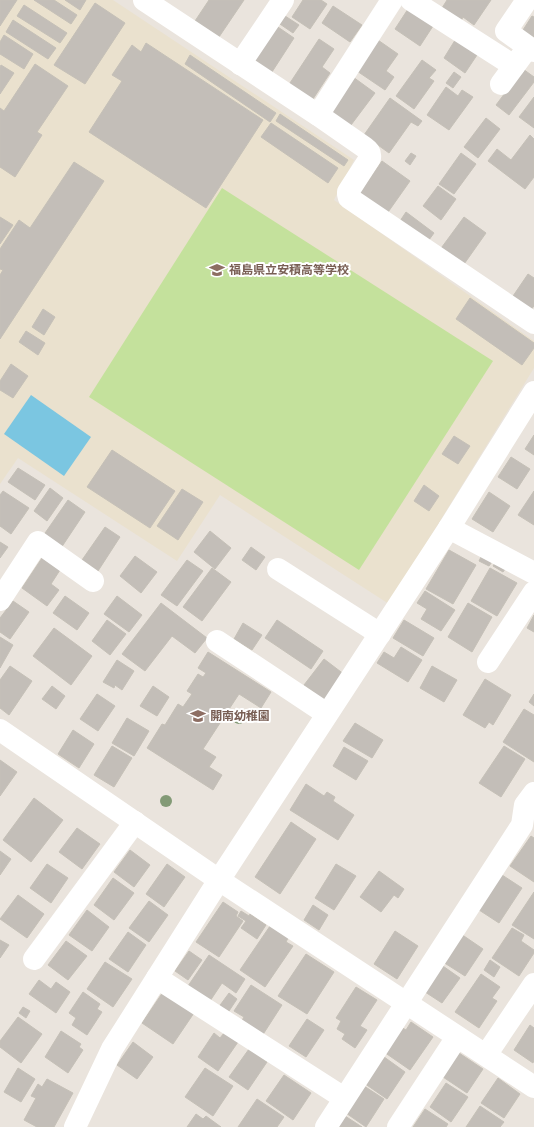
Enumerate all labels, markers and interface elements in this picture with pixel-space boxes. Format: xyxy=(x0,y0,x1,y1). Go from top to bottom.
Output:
school or university icon: 福島県立安積高等学校 xyxy=(208,261,226,279)
place label: 福島県立安積高等学校 xyxy=(229,263,349,277)
school or university icon: 開南幼稚園 xyxy=(189,707,207,725)
place label: 開南幼稚園 xyxy=(210,709,270,723)

